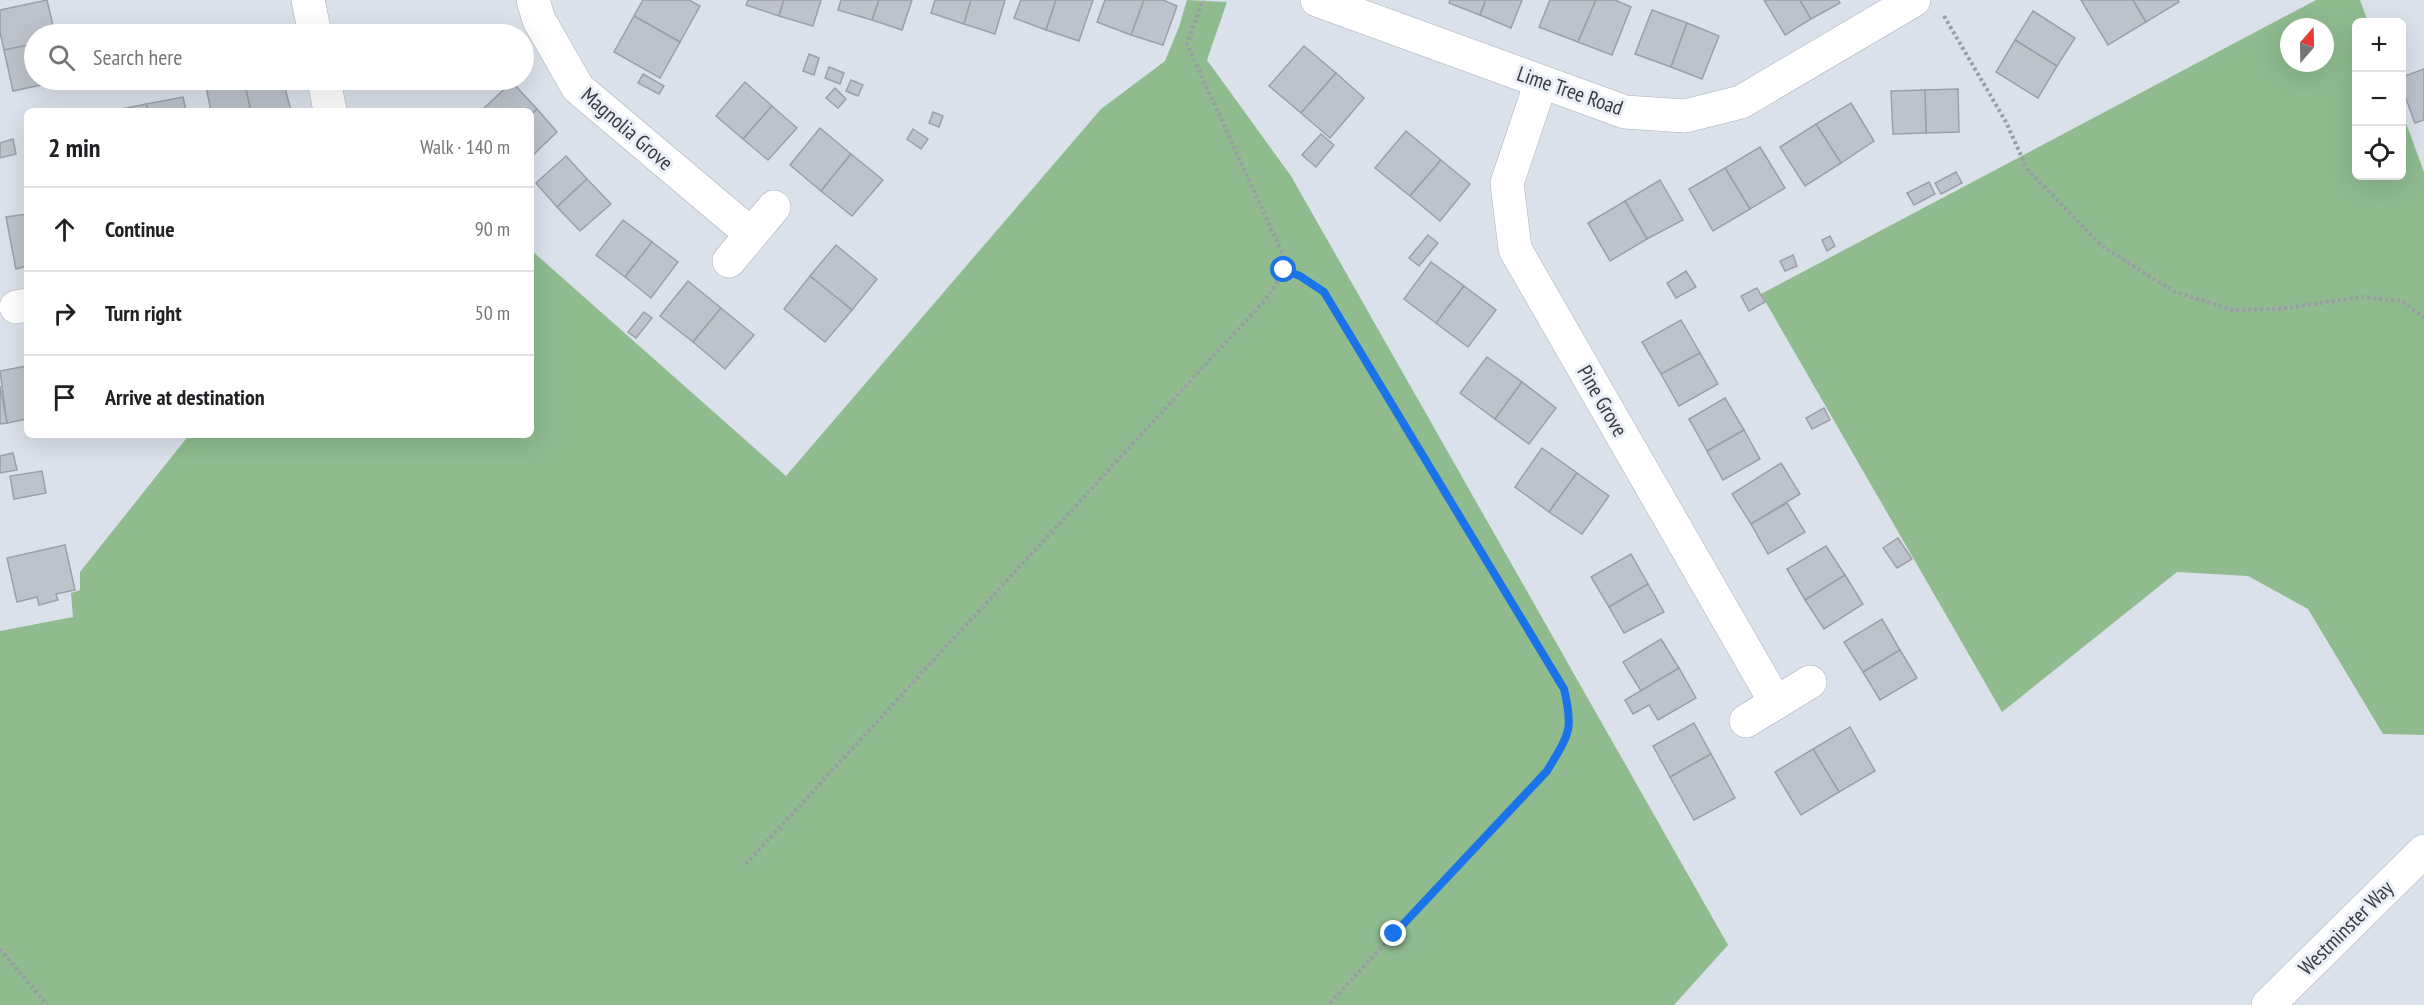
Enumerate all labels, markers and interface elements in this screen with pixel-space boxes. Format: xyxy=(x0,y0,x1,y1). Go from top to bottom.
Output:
north arrow xyxy=(2280,18,2334,72)
map controls xyxy=(2352,18,2406,180)
button: + xyxy=(2352,18,2406,72)
search box xyxy=(24,24,534,90)
icon: search xyxy=(45,41,78,74)
text: Search here xyxy=(93,43,182,71)
street label: Lime Tree Road xyxy=(1514,60,1627,121)
button: − xyxy=(2352,72,2406,126)
street label: Magnolia Grove xyxy=(576,81,679,176)
button: locate xyxy=(2352,126,2406,180)
text: 2 min xyxy=(48,131,101,164)
text: Walk · 140 m xyxy=(420,134,510,160)
icon: ahead xyxy=(48,213,81,246)
text: Continue xyxy=(105,215,175,243)
text: 90 m xyxy=(475,216,510,242)
route start xyxy=(1270,256,1296,282)
icon: right xyxy=(48,297,81,330)
text: Turn right xyxy=(105,299,182,327)
text: 50 m xyxy=(475,300,510,326)
street label: Pine Grove xyxy=(1571,360,1634,441)
icon: arrive xyxy=(48,381,81,414)
text: Arrive at destination xyxy=(105,383,265,411)
street label: Westminster Way xyxy=(2293,874,2399,981)
route end xyxy=(1380,920,1406,946)

